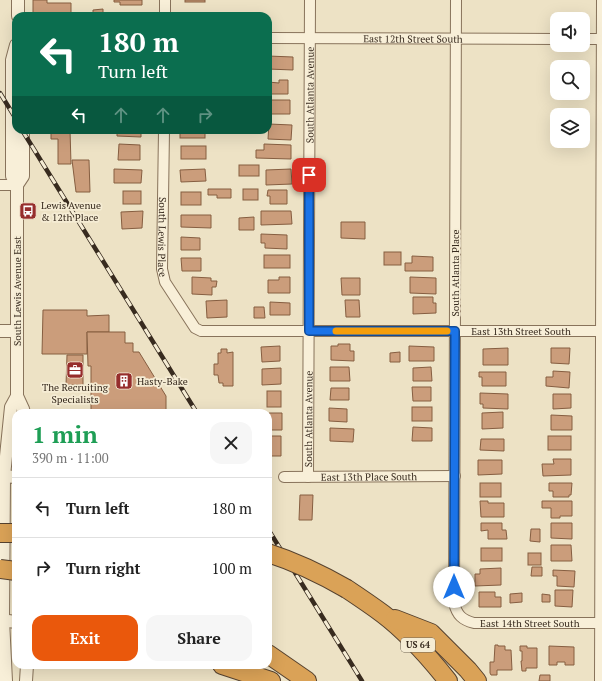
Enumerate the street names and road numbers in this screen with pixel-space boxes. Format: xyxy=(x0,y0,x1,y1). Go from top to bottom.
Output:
street label: East 12th Street South xyxy=(363,32,463,46)
street label: South Atlanta Avenue xyxy=(303,47,317,143)
street label: South Lewis Place xyxy=(155,197,170,278)
street label: South Atlanta Place xyxy=(449,229,462,317)
street label: South Lewis Avenue East xyxy=(11,236,24,346)
street label: East 13th Street South xyxy=(471,325,571,338)
street label: South Atlanta Avenue xyxy=(302,371,315,467)
street label: East 13th Place South xyxy=(321,470,417,484)
street label: East 14th Street South xyxy=(480,617,580,630)
road number: US 64 xyxy=(401,638,435,652)

